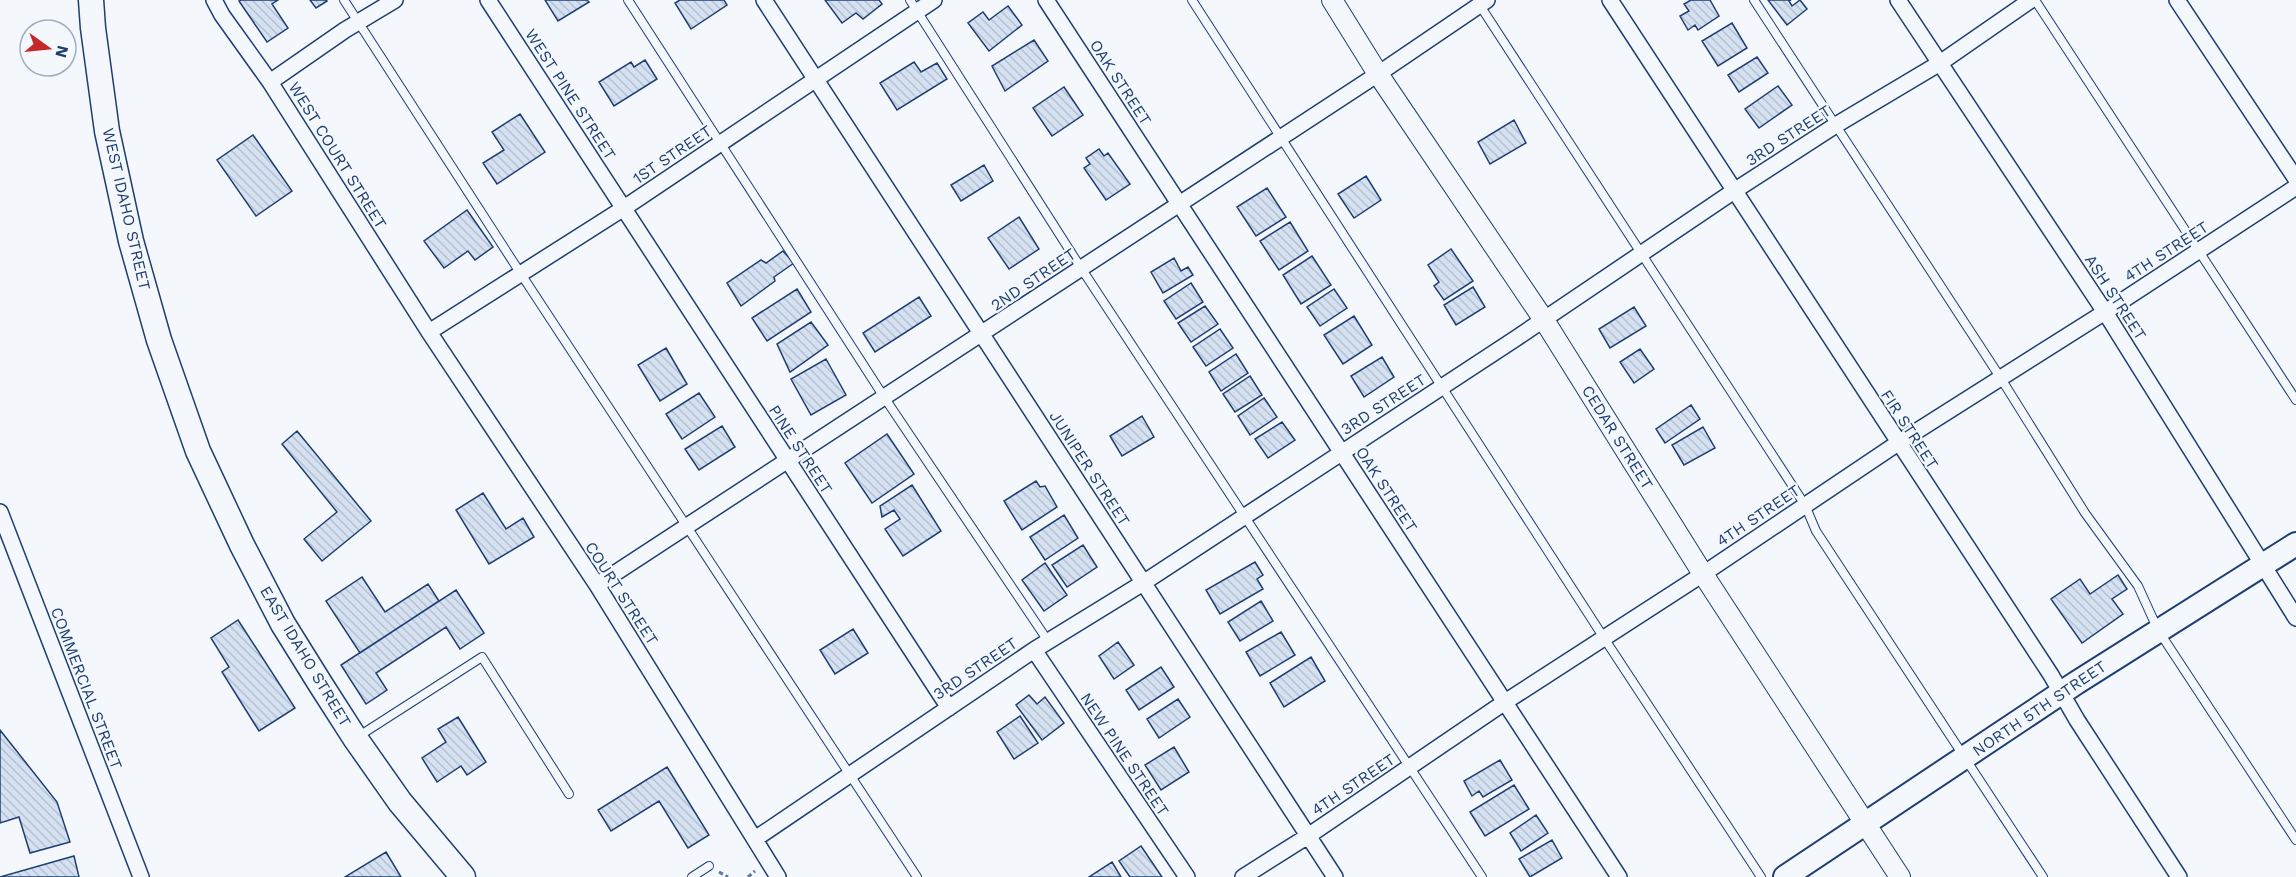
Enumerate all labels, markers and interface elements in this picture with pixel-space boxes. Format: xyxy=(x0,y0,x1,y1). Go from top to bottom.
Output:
north arrow xyxy=(18,18,78,78)
street label: WEST PINE STREET xyxy=(521,25,620,164)
street label: OAK STREET xyxy=(1086,36,1155,129)
text: N xyxy=(51,44,73,60)
street label: WEST COURT STREET xyxy=(285,78,391,232)
street label: 3RD STREET xyxy=(1742,101,1834,170)
street label: 1ST STREET xyxy=(629,121,716,188)
street label: WEST IDAHO STREET xyxy=(99,126,154,292)
street label: 4TH STREET xyxy=(2121,217,2212,286)
street label: 2ND STREET xyxy=(987,244,1080,315)
street label: ASH STREET xyxy=(2081,251,2150,344)
street label: 3RD STREET xyxy=(1337,370,1429,439)
street label: CEDAR STREET xyxy=(1578,382,1657,493)
street label: FIR STREET xyxy=(1877,386,1942,473)
street label: PINE STREET xyxy=(765,401,837,498)
street label: JUNIPER STREET xyxy=(1045,407,1134,530)
street label: OAK STREET xyxy=(1352,443,1421,536)
street label: 4TH STREET xyxy=(1713,480,1804,550)
street label: COURT STREET xyxy=(581,538,662,649)
street label: EAST IDAHO STREET xyxy=(256,582,355,730)
street label: COMMERCIAL STREET xyxy=(47,604,126,772)
street label: 3RD STREET xyxy=(930,633,1021,703)
street label: NORTH 5TH STREET xyxy=(1969,656,2110,760)
street label: NEW PINE STREET xyxy=(1076,689,1173,820)
street label: 4TH STREET xyxy=(1308,749,1399,819)

